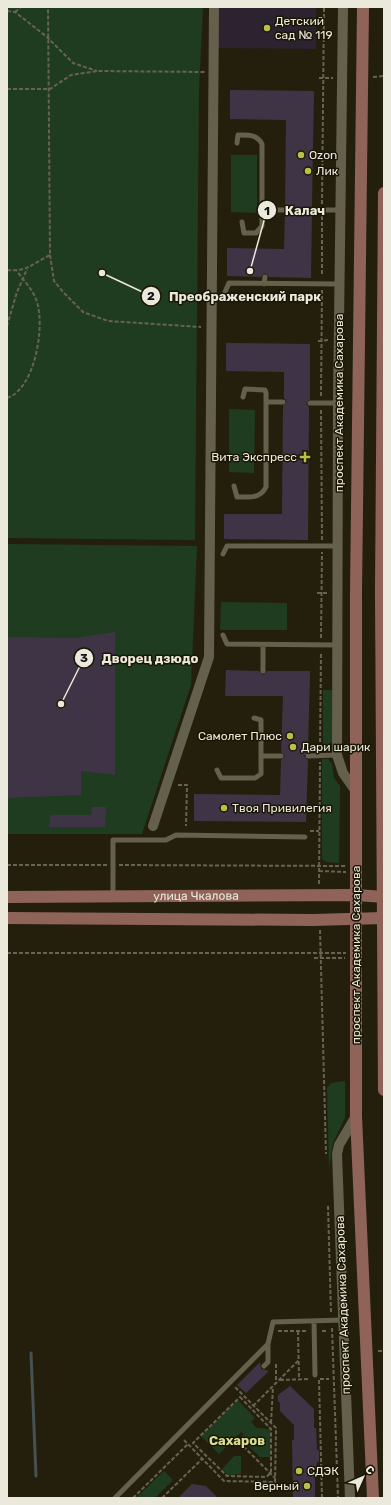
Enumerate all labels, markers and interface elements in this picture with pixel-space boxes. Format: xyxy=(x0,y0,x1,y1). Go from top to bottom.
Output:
place label: Детский сад № 119 xyxy=(275,14,333,42)
marker: Детский сад № 119 xyxy=(262,23,272,33)
place label: Ozon xyxy=(309,148,337,162)
marker: Ozon xyxy=(296,150,306,160)
place label: Лик xyxy=(316,164,339,178)
marker: Лик xyxy=(303,166,313,176)
callout: Калач xyxy=(257,198,333,223)
text: Калач xyxy=(285,203,325,218)
text: 1 xyxy=(264,204,270,218)
callout: Преображенский парк xyxy=(141,284,329,309)
text: 2 xyxy=(147,289,155,303)
text: Преображенский парк xyxy=(169,289,321,304)
street label: проспект Академика Сахарова xyxy=(332,314,346,492)
place label: Вита Экспресс xyxy=(211,450,297,464)
marker: Вита Экспресс xyxy=(300,452,310,462)
callout: Дворец дзюдо xyxy=(74,646,207,671)
text: 3 xyxy=(80,651,88,665)
text: Дворец дзюдо xyxy=(102,651,198,666)
place label: Самолет Плюс xyxy=(198,729,282,743)
marker: Самолет Плюс xyxy=(285,731,295,741)
place label: Дари шарик xyxy=(301,740,371,754)
marker: Дари шарик xyxy=(288,742,298,752)
place label: Твоя Привилегия xyxy=(232,801,332,815)
marker: Твоя Привилегия xyxy=(219,803,229,813)
street label: проспект Академика Сахарова xyxy=(349,866,363,1044)
street label: улица Чкалова xyxy=(153,889,239,903)
street label: проспект Академика Сахарова xyxy=(333,1215,353,1395)
district label: Сахаров xyxy=(209,1433,265,1448)
north arrow xyxy=(343,1457,383,1497)
text: С xyxy=(362,1463,377,1478)
place label: СДЭК xyxy=(307,1464,339,1478)
marker: СДЭК xyxy=(294,1466,304,1476)
place label: Верный xyxy=(254,1479,299,1493)
marker: Верный xyxy=(302,1481,312,1491)

